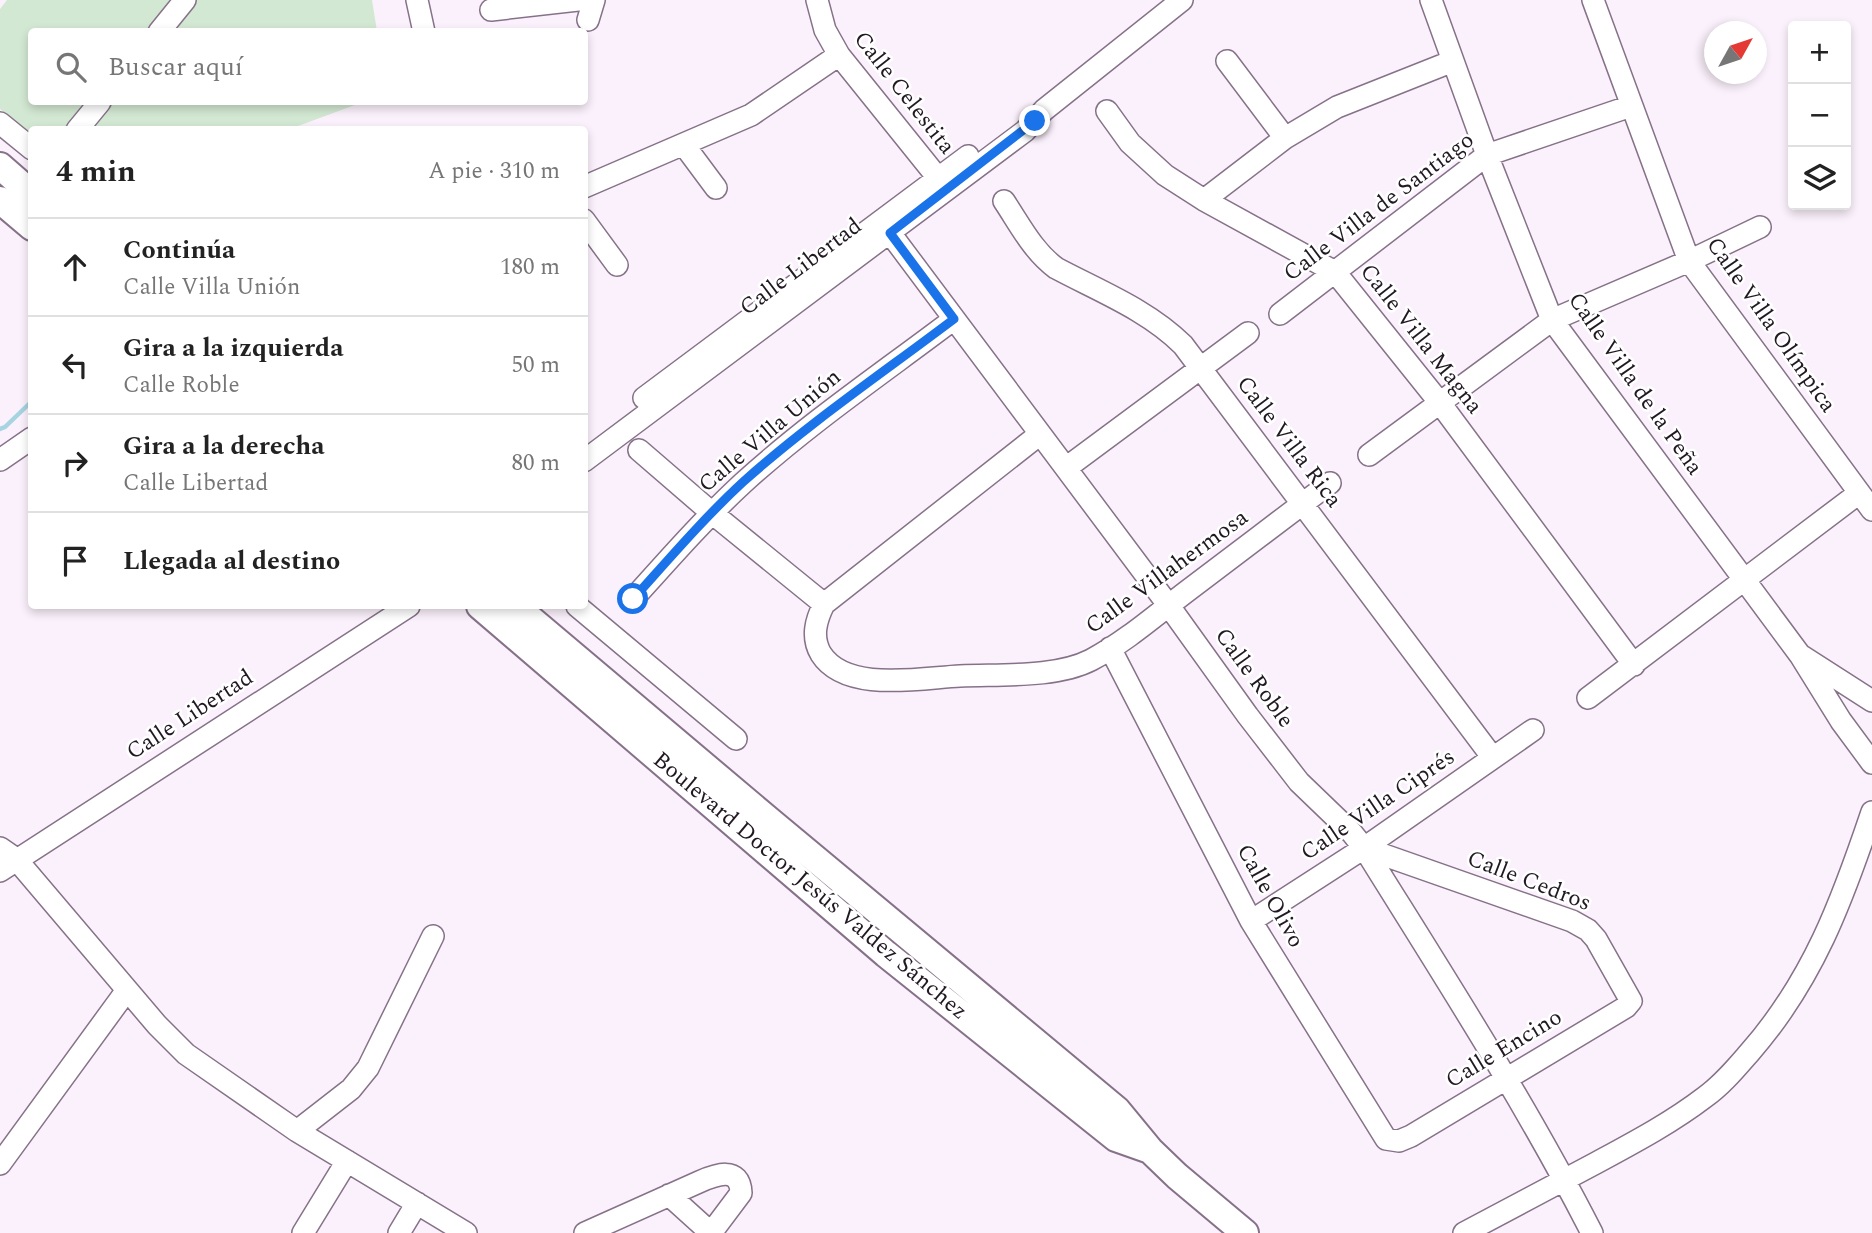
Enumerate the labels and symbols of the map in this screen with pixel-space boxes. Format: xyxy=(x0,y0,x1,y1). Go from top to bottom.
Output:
north arrow xyxy=(1704,21,1767,84)
street label: Calle Celestita xyxy=(845,24,963,162)
route end xyxy=(1019,105,1050,136)
street label: Calle Villa de Santiago xyxy=(1276,123,1482,291)
street label: Calle Libertad xyxy=(732,209,870,325)
street label: Calle Villa Olímpica xyxy=(1697,230,1845,420)
street label: Calle Villa Magna xyxy=(1351,256,1491,422)
street label: Calle Villa de la Peña xyxy=(1559,285,1711,483)
street label: Calle Villa Unión xyxy=(691,361,849,501)
street label: Calle Villa Rica xyxy=(1228,369,1350,515)
street label: Calle Villahermosa xyxy=(1078,501,1256,643)
route start xyxy=(617,583,648,614)
street label: Calle Roble xyxy=(1206,621,1302,735)
street label: Calle Libertad xyxy=(119,661,261,769)
street label: Calle Villa Ciprés xyxy=(1294,740,1462,870)
street label: Boulevard Doctor Jesús Valdez Sánchez xyxy=(645,743,975,1029)
street label: Calle Olivo xyxy=(1227,838,1313,954)
street label: Calle Cedros xyxy=(1462,841,1596,921)
street label: Calle Encino xyxy=(1439,1000,1569,1098)

